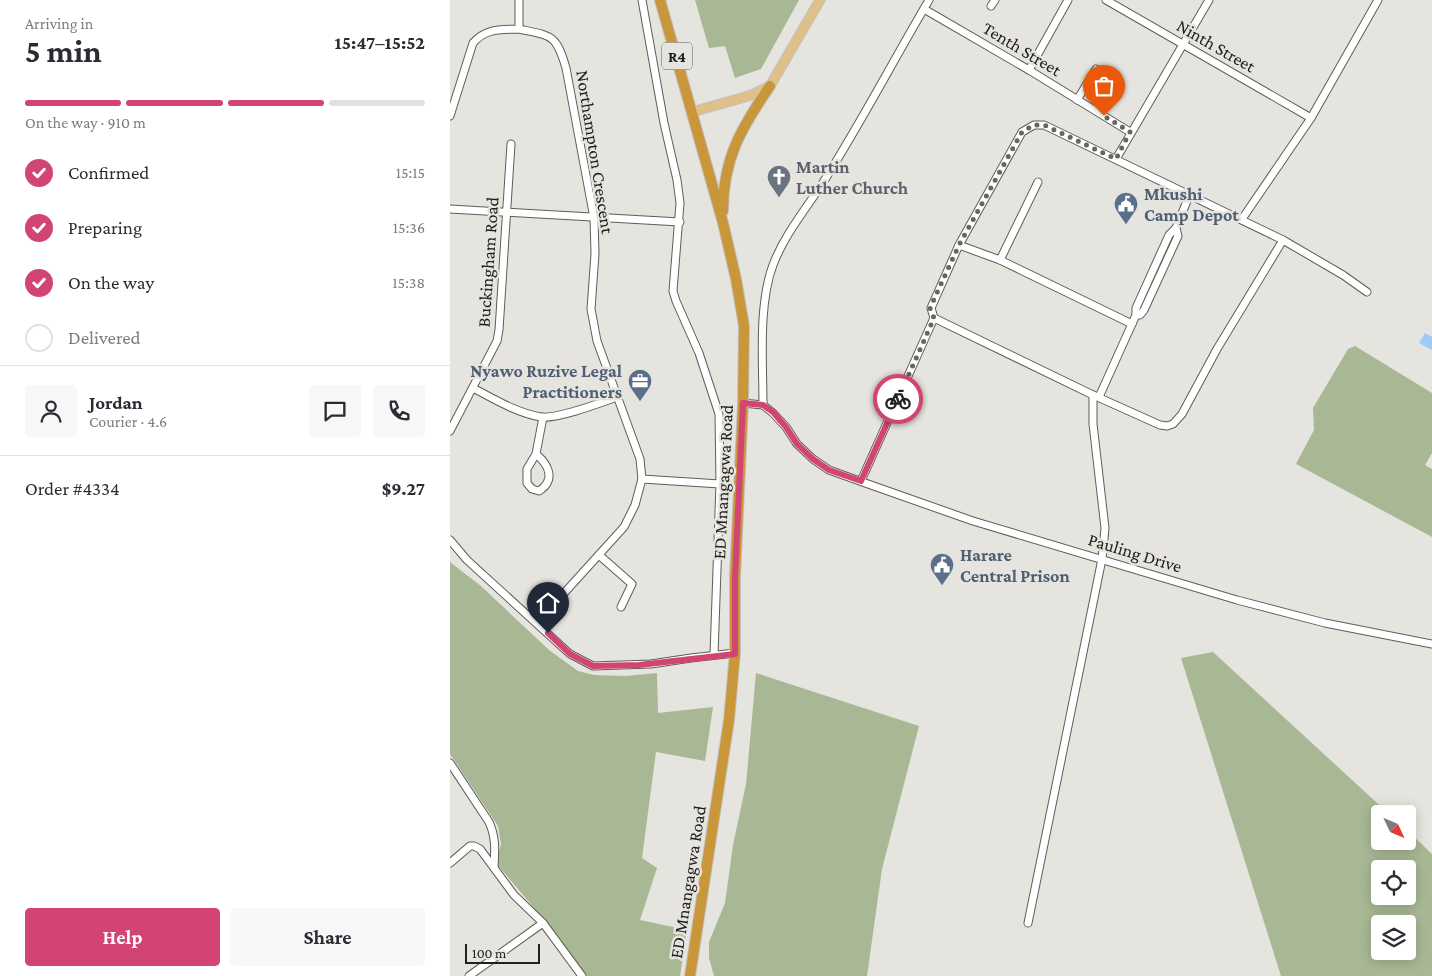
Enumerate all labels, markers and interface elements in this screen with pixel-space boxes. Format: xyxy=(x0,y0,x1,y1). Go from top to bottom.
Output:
text: Arriving in xyxy=(25,15,93,32)
street label: Ninth Street xyxy=(1173,15,1260,77)
street label: Tenth Street xyxy=(979,18,1066,81)
text: 15:47–15:52 xyxy=(335,32,425,53)
text: 5 min xyxy=(25,33,102,69)
road number: R4 xyxy=(662,42,692,70)
pin xyxy=(1083,65,1125,116)
street label: Northampton Crescent xyxy=(572,69,618,236)
icon: bag xyxy=(1090,72,1118,100)
text: On the way · 910 m xyxy=(25,114,146,131)
place label: Martin Luther Church xyxy=(796,157,909,198)
icon: check xyxy=(25,159,53,187)
text: Confirmed xyxy=(68,162,149,183)
text: 15:15 xyxy=(396,164,425,181)
church icon: Martin Luther Church xyxy=(766,164,792,198)
place label: Mkushi Camp Depot xyxy=(1144,184,1239,225)
public building icon: Mkushi Camp Depot xyxy=(1113,191,1139,225)
street label: Buckingham Road xyxy=(473,196,503,328)
icon: check xyxy=(25,214,53,242)
text: Preparing xyxy=(68,217,142,238)
text: 15:36 xyxy=(393,219,425,236)
icon: check xyxy=(25,269,53,297)
text: On the way xyxy=(68,272,154,293)
text: 15:38 xyxy=(392,274,425,291)
text: Delivered xyxy=(68,327,141,348)
place label: Nyawo Ruzive Legal Practitioners xyxy=(470,361,622,402)
office icon: Nyawo Ruzive Legal Practitioners xyxy=(627,368,653,402)
courier xyxy=(873,374,923,424)
button: person xyxy=(25,385,77,437)
button: chat xyxy=(309,385,361,437)
button: phone xyxy=(373,385,425,437)
icon: bike xyxy=(884,385,912,413)
text: Jordan xyxy=(89,392,143,413)
street label: ED Mnangagwa Road xyxy=(709,404,737,560)
text: Courier · 4.6 xyxy=(89,413,167,430)
text: Order #4334 xyxy=(25,478,120,499)
text: $9.27 xyxy=(382,478,425,499)
street label: Pauling Drive xyxy=(1086,529,1184,577)
place label: Harare Central Prison xyxy=(960,545,1070,586)
public building icon: Harare Central Prison xyxy=(929,552,955,586)
pin xyxy=(527,582,569,633)
icon: home xyxy=(534,589,562,617)
street label: ED Mnangagwa Road xyxy=(666,804,710,960)
north arrow xyxy=(1371,805,1416,850)
map controls xyxy=(1371,805,1416,960)
button: locate xyxy=(1371,860,1416,905)
button: Help xyxy=(25,908,220,966)
button: Share xyxy=(230,908,425,966)
button: layers xyxy=(1371,915,1416,960)
scale bar xyxy=(465,941,540,964)
text: 100 m xyxy=(472,945,506,961)

